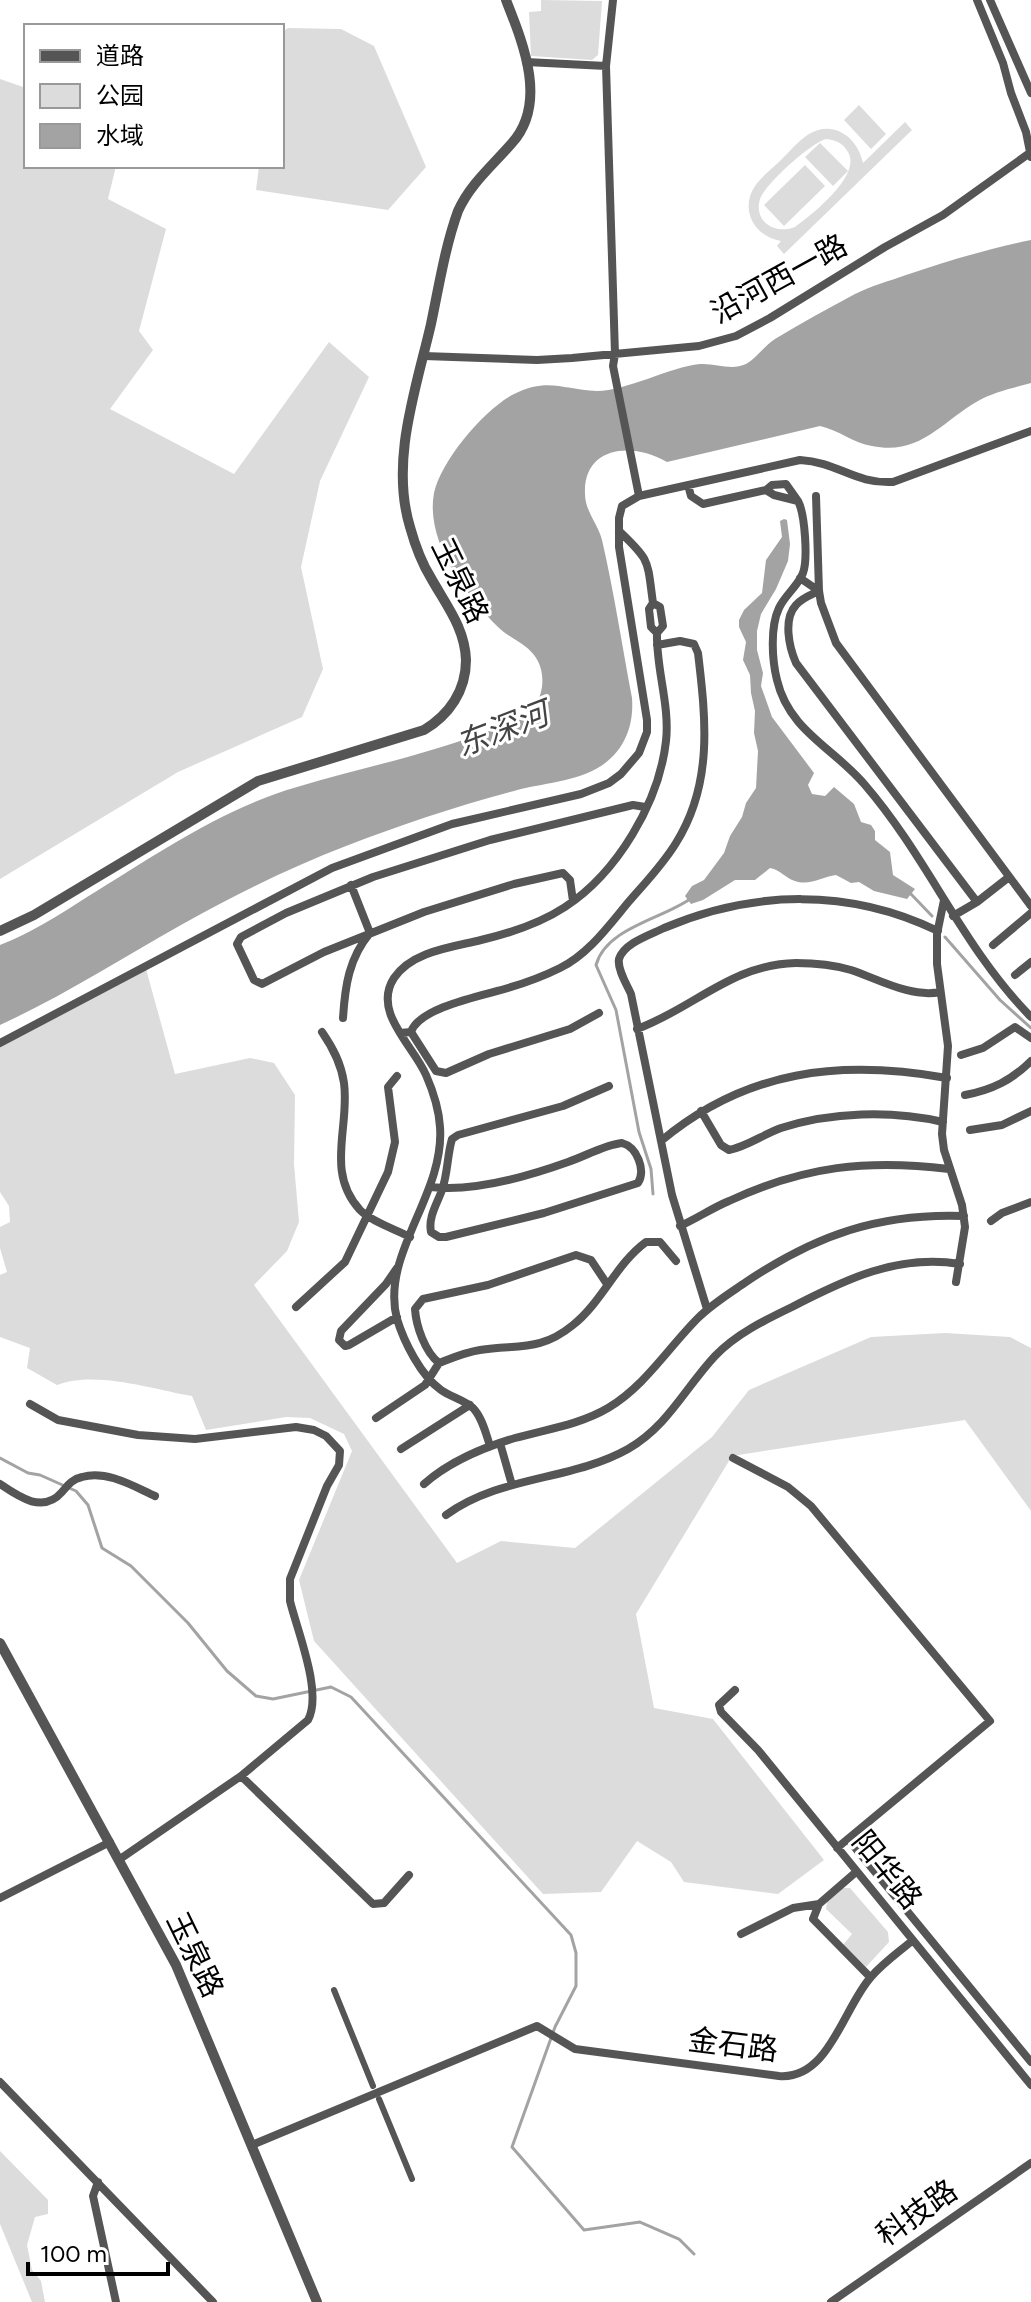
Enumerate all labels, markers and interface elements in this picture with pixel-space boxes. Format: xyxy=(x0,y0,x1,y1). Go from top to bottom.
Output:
legend xyxy=(24,24,284,168)
text: 道路 xyxy=(96,41,144,70)
text: 公园 xyxy=(96,81,144,110)
text: 水域 xyxy=(96,121,144,150)
street label: 沿河西一路 xyxy=(704,226,853,331)
street label: 玉泉路 xyxy=(424,532,497,629)
water label: 东深河 xyxy=(450,692,559,764)
street label: 阳华路 xyxy=(845,1823,930,1916)
street label: 玉泉路 xyxy=(159,1906,232,2003)
street label: 金石路 xyxy=(686,2021,780,2068)
street label: 科技路 xyxy=(869,2172,964,2254)
scale bar xyxy=(28,2226,168,2276)
text: 100 m xyxy=(40,2239,107,2268)

